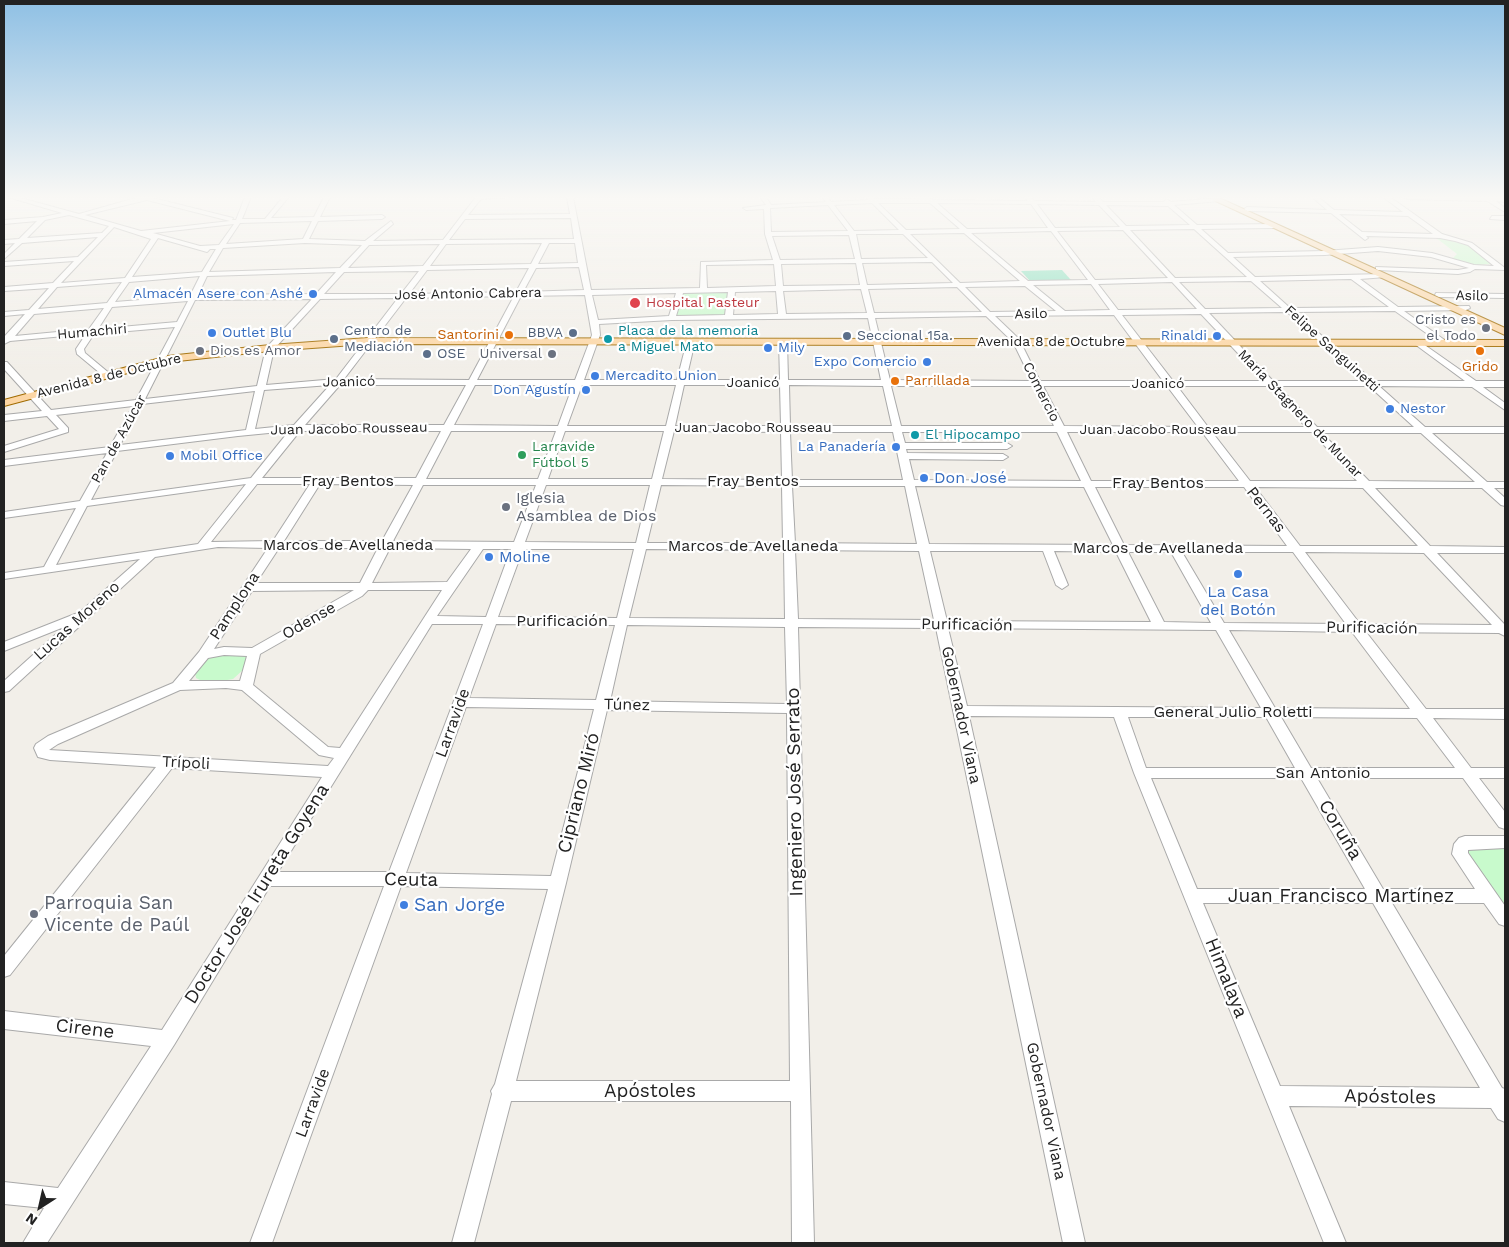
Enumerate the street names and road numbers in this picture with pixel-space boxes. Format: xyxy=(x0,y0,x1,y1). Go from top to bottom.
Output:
street label: José Antonio Cabrera xyxy=(394,284,542,304)
street label: Asilo xyxy=(1455,287,1489,305)
street label: Felipe Sanguinetti xyxy=(1281,302,1383,396)
street label: Asilo xyxy=(1014,305,1048,323)
street label: Humachiri xyxy=(57,321,127,343)
street label: Avenida 8 de Octubre xyxy=(977,334,1125,350)
street label: María Stagnero de Munar xyxy=(1234,346,1366,482)
street label: Avenida 8 de Octubre xyxy=(35,350,183,402)
street label: Comercio xyxy=(1019,359,1063,425)
street label: Joanicó xyxy=(322,373,376,391)
street label: Joanicó xyxy=(727,375,779,391)
street label: Joanicó xyxy=(1132,376,1184,392)
street label: Pan de Azúcar xyxy=(88,392,150,486)
street label: Juan Jacobo Rousseau xyxy=(270,419,428,439)
street label: Juan Jacobo Rousseau xyxy=(674,420,832,436)
street label: Juan Jacobo Rousseau xyxy=(1079,422,1237,438)
street label: Fray Bentos xyxy=(302,471,394,491)
street label: Fray Bentos xyxy=(707,471,799,491)
street label: Fray Bentos xyxy=(1112,473,1204,493)
street label: Pernas xyxy=(1242,483,1290,537)
street label: Marcos de Avellaneda xyxy=(263,535,433,555)
street label: Marcos de Avellaneda xyxy=(668,536,838,556)
street label: Marcos de Avellaneda xyxy=(1073,538,1243,558)
street label: Pamplona xyxy=(206,568,264,644)
street label: Lucas Moreno xyxy=(30,577,124,665)
street label: Odense xyxy=(279,598,339,644)
street label: Purificación xyxy=(516,611,608,631)
street label: Purificación xyxy=(921,615,1013,635)
street label: Purificación xyxy=(1326,618,1418,638)
street label: Gobernador Viana xyxy=(937,644,985,786)
street label: Larravide xyxy=(432,686,474,760)
street label: Ingeniero José Serrato xyxy=(782,687,808,897)
street label: Túnez xyxy=(604,695,650,715)
street label: General Julio Roletti xyxy=(1153,702,1313,722)
street label: Cipriano Miró xyxy=(553,730,605,856)
street label: Trípoli xyxy=(161,752,211,774)
street label: San Antonio xyxy=(1276,763,1370,783)
street label: Doctor José Irureta Goyena xyxy=(180,780,334,1008)
street label: Coruña xyxy=(1313,796,1367,864)
street label: Ceuta xyxy=(384,868,438,892)
street label: Juan Francisco Martínez xyxy=(1228,885,1454,907)
street label: Himalaya xyxy=(1200,935,1252,1021)
street label: Cirene xyxy=(54,1014,116,1044)
street label: Gobernador Viana xyxy=(1022,1040,1070,1182)
street label: Larravide xyxy=(292,1066,334,1140)
street label: Apóstoles xyxy=(604,1080,696,1102)
street label: Apóstoles xyxy=(1344,1085,1436,1109)

